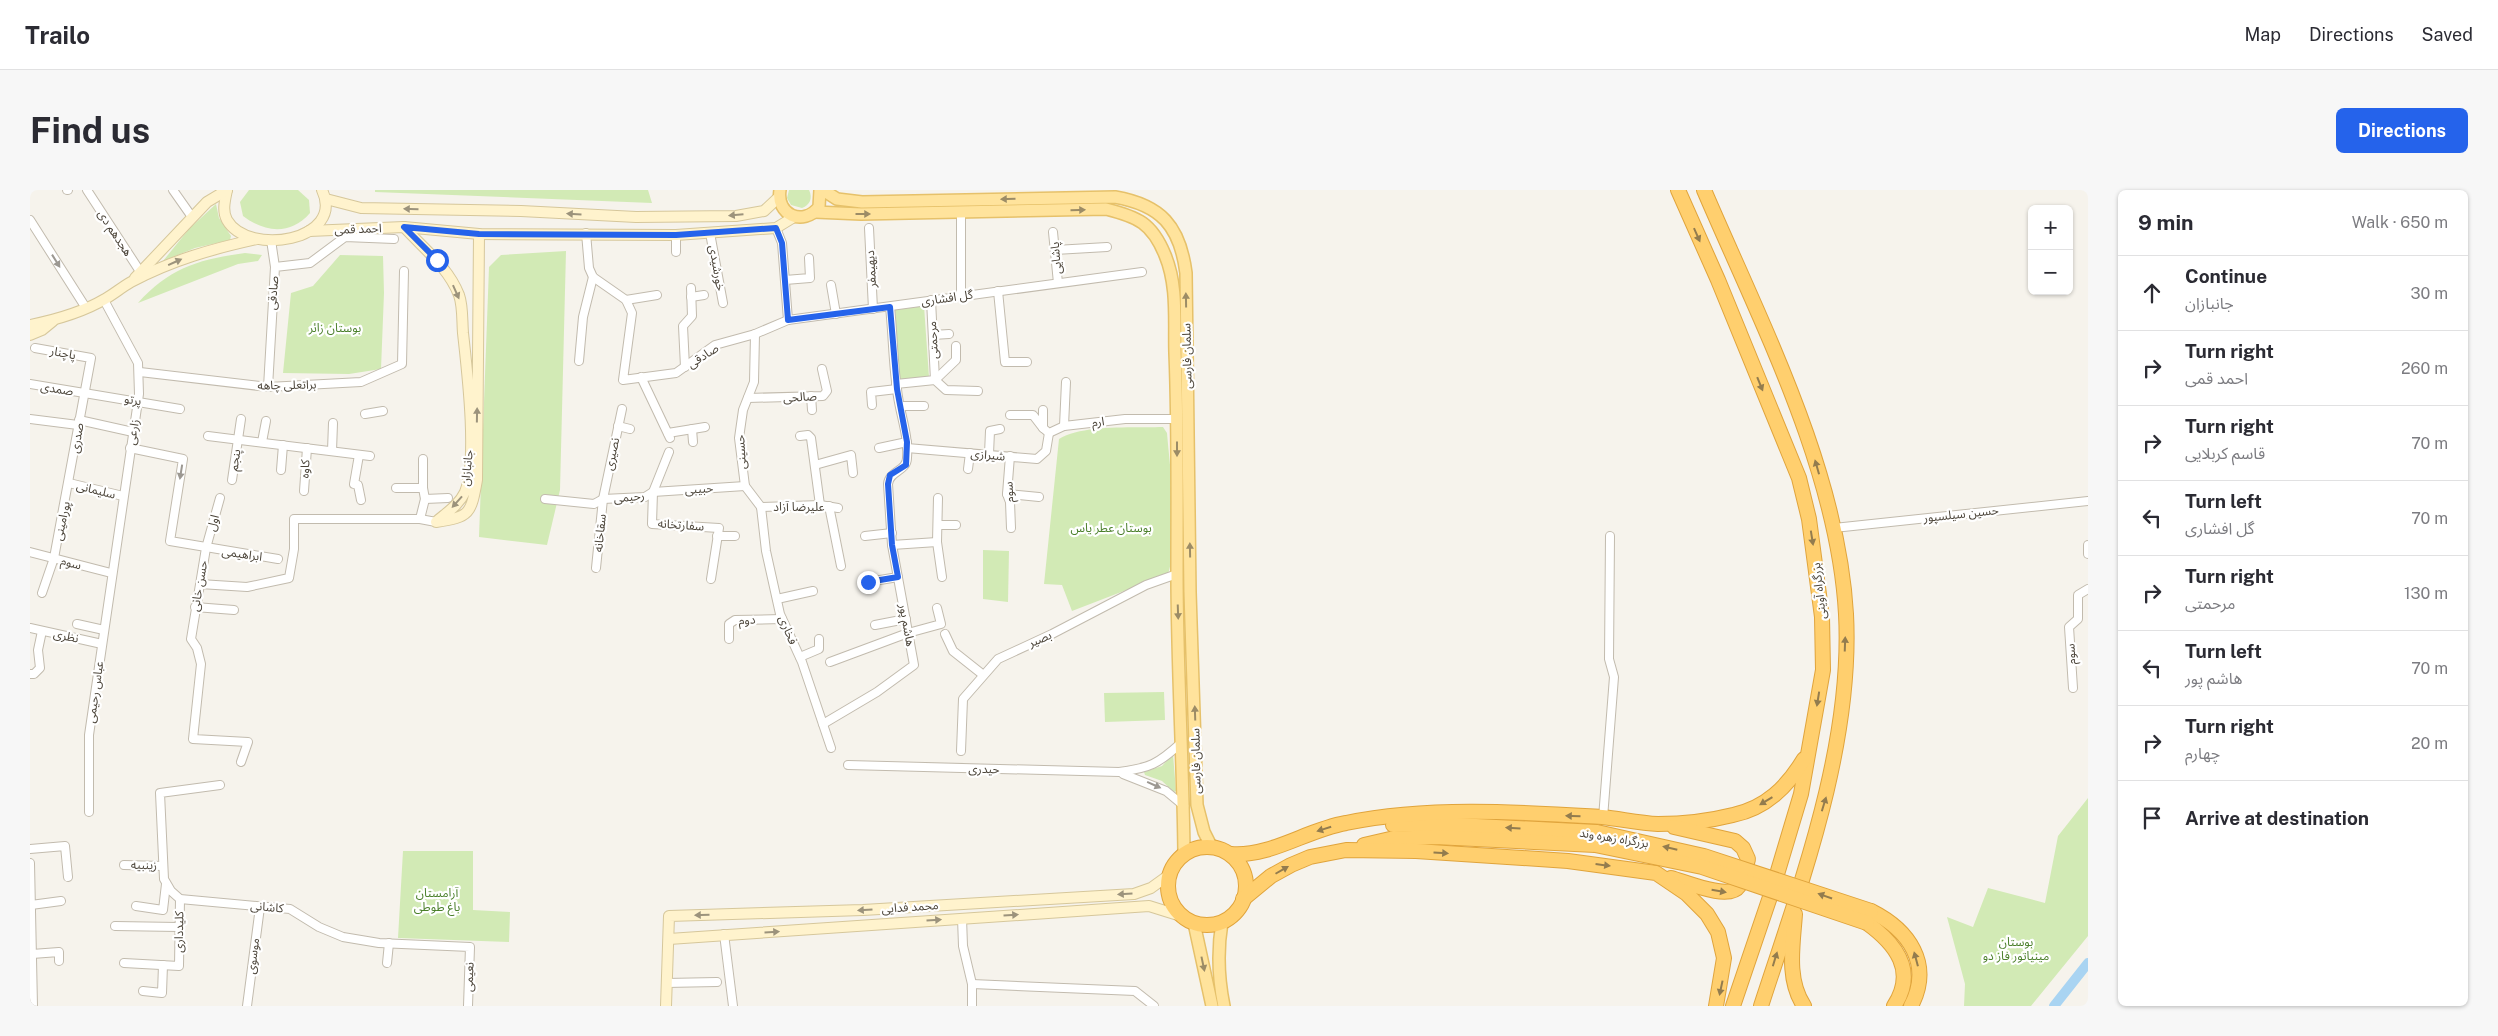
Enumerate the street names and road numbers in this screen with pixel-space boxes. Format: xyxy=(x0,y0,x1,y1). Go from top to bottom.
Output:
street label: هجدهم دی xyxy=(93,207,135,260)
street label: احمد قمی xyxy=(334,221,382,237)
street label: پاشایی xyxy=(1048,241,1065,275)
street label: خورشیدی xyxy=(706,244,728,292)
street label: دیهیمفر xyxy=(863,250,879,289)
street label: صادقی xyxy=(265,275,281,311)
street label: گل افشاری xyxy=(920,287,975,309)
street label: مرحمتی xyxy=(925,321,941,359)
street label: سلمان فارسی xyxy=(1179,323,1195,389)
street label: صادقی xyxy=(685,341,721,371)
street label: پاچنار xyxy=(48,343,77,363)
street label: براتعلی چاهه xyxy=(257,377,317,394)
street label: صمدی xyxy=(39,379,75,399)
street label: صالحی xyxy=(783,389,817,405)
street label: پرتو xyxy=(123,392,143,409)
street label: ارم xyxy=(1091,414,1105,432)
street label: زارعی xyxy=(124,418,142,446)
street label: صدری xyxy=(68,422,86,454)
street label: حسینی xyxy=(733,434,749,470)
street label: نصیری xyxy=(602,436,622,472)
street label: شیرازی xyxy=(970,447,1006,464)
street label: پنجم xyxy=(227,448,245,472)
street label: جانبازان xyxy=(458,449,476,487)
street label: کاوه xyxy=(298,458,313,479)
street label: سلیمانی xyxy=(75,478,117,502)
street label: حبیبی xyxy=(684,481,714,497)
street label: سوم xyxy=(1001,481,1019,503)
street label: رحیمی xyxy=(613,488,645,506)
street label: پورامینی xyxy=(51,500,74,542)
street label: علیرضا آزاد xyxy=(773,500,825,514)
street label: حسین سیلسپور xyxy=(1922,503,1999,526)
street label: اول xyxy=(204,513,222,533)
street label: سقاخانه xyxy=(591,513,609,553)
street label: سفارتخانه xyxy=(657,516,705,534)
street label: ابراهیمی xyxy=(221,544,263,564)
street label: سوم xyxy=(59,554,83,574)
street label: حسن خانی xyxy=(188,559,210,613)
street label: بزرگراه آوینی xyxy=(1809,562,1829,620)
street label: هاشم پور xyxy=(894,602,918,648)
street label: دوم xyxy=(738,613,756,629)
street label: فخاری xyxy=(776,613,800,647)
street label: نظری xyxy=(52,626,80,646)
street label: بصیر xyxy=(1025,628,1054,651)
street label: سوم xyxy=(2063,643,2081,665)
street label: عباس رحیمی xyxy=(84,660,106,724)
street label: سلمان فارسی xyxy=(1188,728,1204,794)
street label: حیدری xyxy=(968,762,1000,776)
street label: بزرگراه زهره وند xyxy=(1578,826,1650,850)
street label: زینبیه xyxy=(131,858,157,872)
street label: محمد فدایی xyxy=(881,898,939,916)
street label: کاشانی xyxy=(250,899,285,916)
street label: کلیدداری xyxy=(172,910,186,953)
street label: موسوی xyxy=(244,937,262,975)
street label: نعیمی xyxy=(461,962,477,992)

